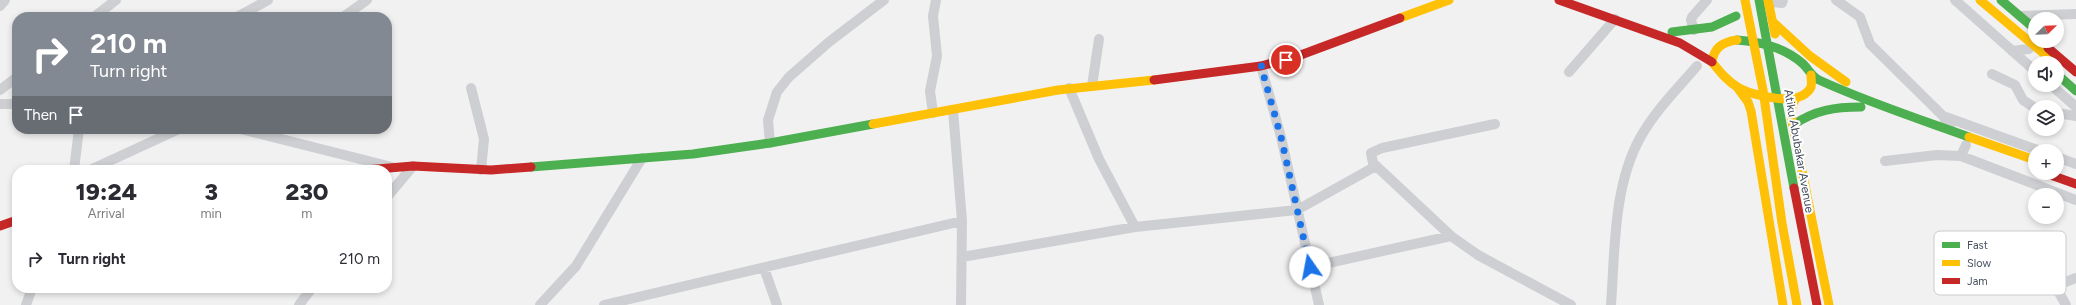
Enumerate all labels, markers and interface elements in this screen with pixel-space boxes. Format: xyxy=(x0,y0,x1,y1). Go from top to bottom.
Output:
north arrow xyxy=(2028,12,2064,48)
map controls xyxy=(2028,12,2064,224)
text: 210 m xyxy=(90,26,167,60)
icon: right xyxy=(24,28,76,80)
pin xyxy=(1269,43,1303,77)
icon: arrive xyxy=(1275,49,1297,71)
button: sound xyxy=(2028,56,2064,92)
text: Turn right xyxy=(90,60,167,82)
street label: Atiku Abubakar Avenue xyxy=(1781,88,1817,214)
button: layers xyxy=(2028,100,2064,136)
icon: arrive xyxy=(65,104,87,126)
text: Then xyxy=(24,106,57,124)
button: + xyxy=(2028,144,2064,180)
text: 19:24 xyxy=(75,177,137,206)
text: 3 xyxy=(204,177,218,206)
text: 230 xyxy=(285,177,329,206)
button: − xyxy=(2028,188,2064,224)
text: Arrival xyxy=(88,206,125,221)
text: min xyxy=(200,206,222,221)
text: m xyxy=(301,206,312,221)
legend xyxy=(1934,231,2066,295)
text: Fast xyxy=(1967,239,1988,252)
position arrow xyxy=(1289,246,1331,288)
icon: right xyxy=(24,248,46,270)
text: Turn right xyxy=(58,250,126,268)
text: 210 m xyxy=(339,250,380,268)
text: Slow xyxy=(1967,257,1991,270)
text: Jam xyxy=(1967,275,1988,288)

